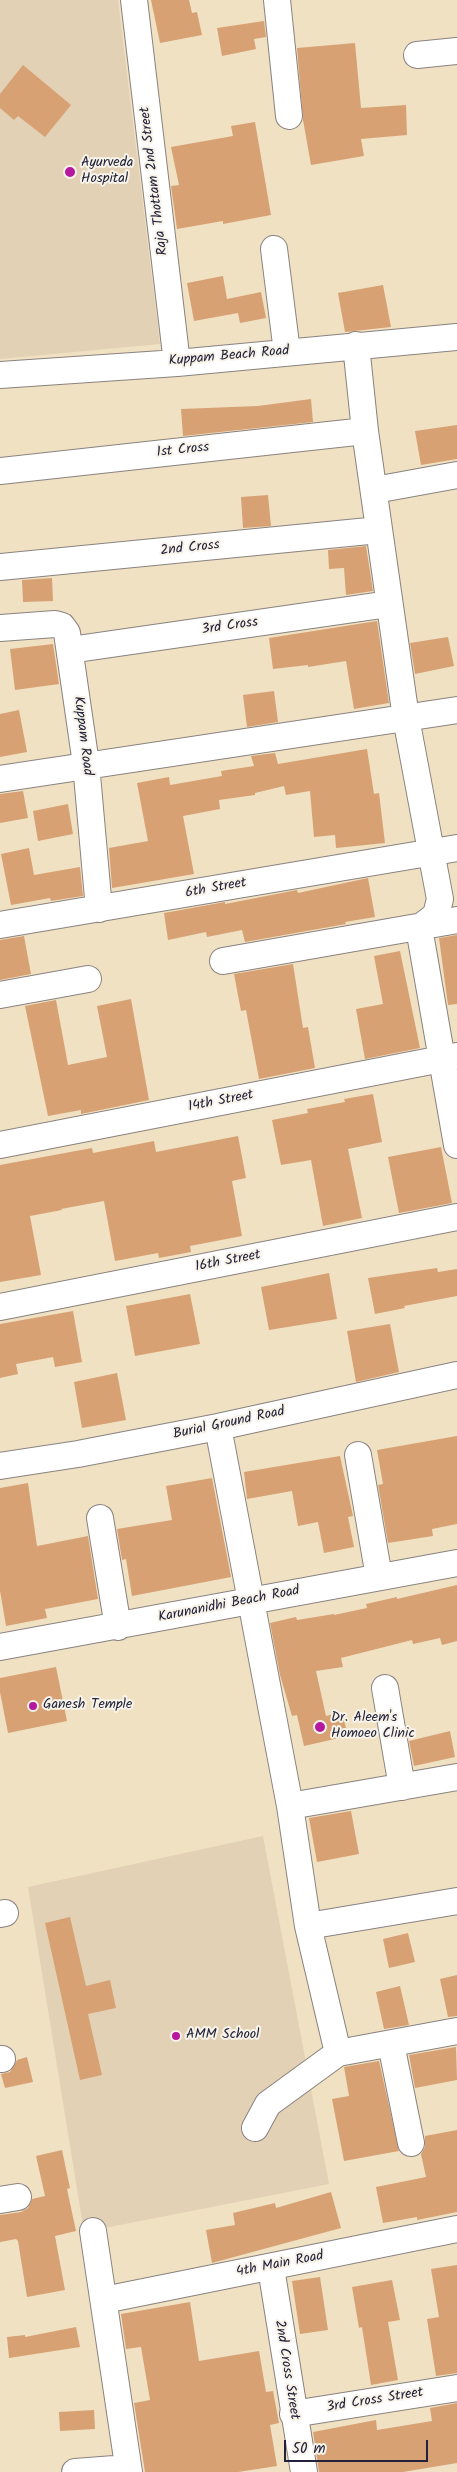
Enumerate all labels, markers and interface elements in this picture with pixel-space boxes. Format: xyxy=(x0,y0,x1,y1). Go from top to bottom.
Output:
street label: Raja Thottam 2nd Street xyxy=(138,106,172,256)
place label: Ayurveda Hospital xyxy=(81,156,133,188)
marker: Ayurveda Hospital xyxy=(63,165,77,179)
street label: Kuppam Beach Road xyxy=(168,343,290,371)
street label: 1st Cross xyxy=(156,440,210,462)
street label: 2nd Cross xyxy=(160,538,220,560)
street label: 3rd Cross xyxy=(201,615,259,639)
street label: Kuppam Road xyxy=(69,695,95,777)
street label: 6th Street xyxy=(184,875,248,903)
street label: 14th Street xyxy=(187,1087,255,1117)
street label: 16th Street xyxy=(194,1247,262,1277)
street label: Burial Ground Road xyxy=(172,1404,286,1444)
street label: Karunanidhi Beach Road xyxy=(157,1583,301,1627)
place label: Ganesh Temple xyxy=(43,1698,132,1714)
marker: Ganesh Temple xyxy=(27,1700,39,1712)
place label: Dr. Aleem's Homoeo Clinic xyxy=(331,1711,415,1744)
marker: Dr. Aleem's Homoeo Clinic xyxy=(313,1720,327,1734)
place label: AMM School xyxy=(186,2028,259,2044)
marker: AMM School xyxy=(170,2030,182,2042)
street label: 4th Main Road xyxy=(235,2248,325,2282)
street label: 2nd Cross Street xyxy=(270,2319,302,2421)
street label: 3rd Cross Street xyxy=(325,2385,425,2417)
scale bar xyxy=(287,2430,431,2462)
text: 50 m xyxy=(292,2437,326,2461)

